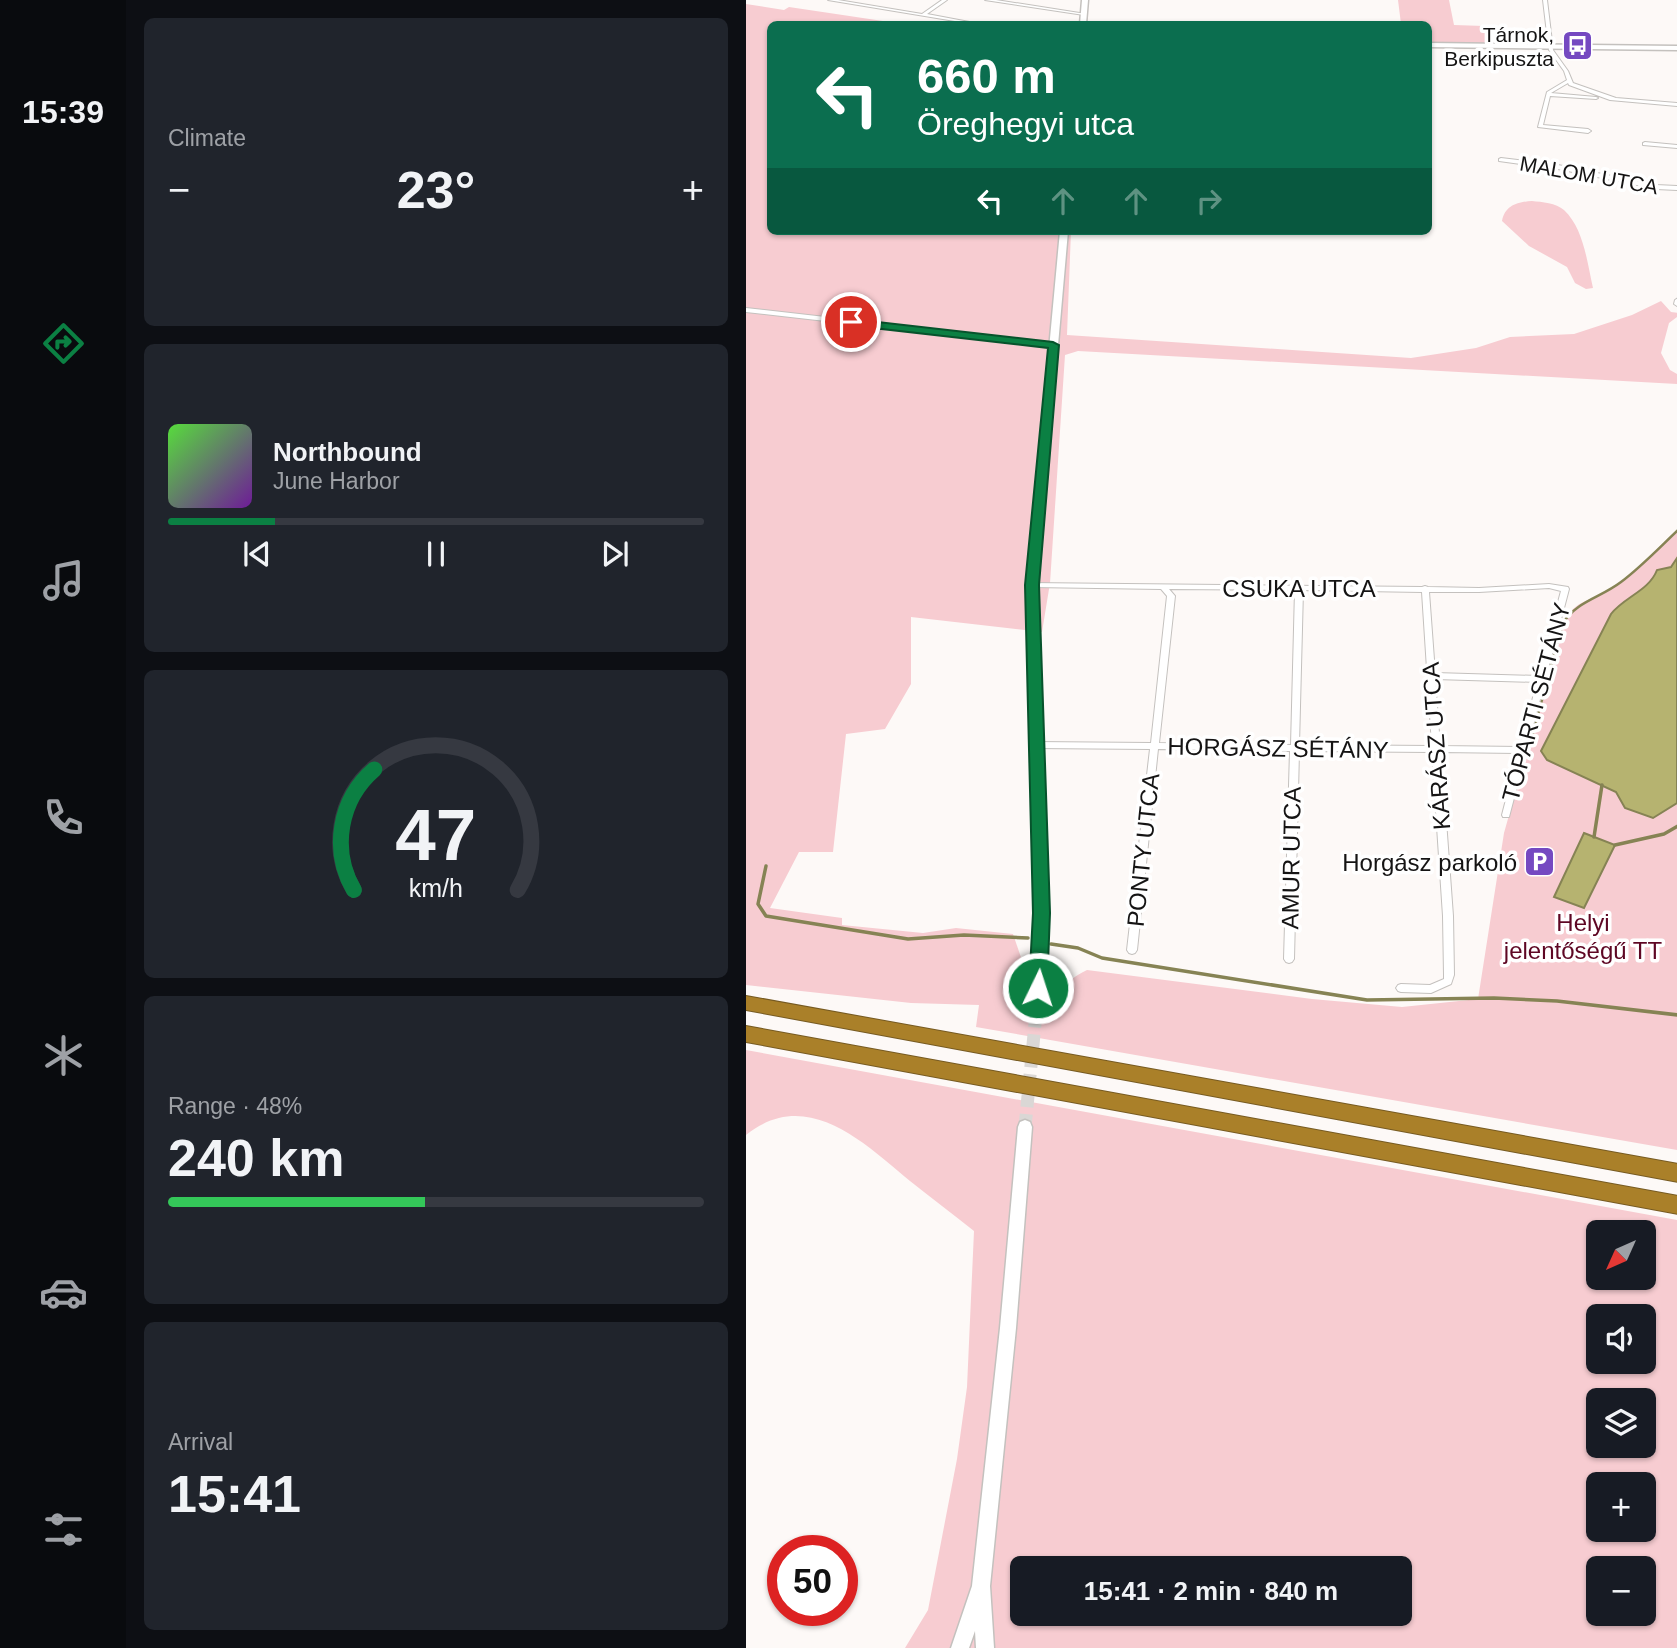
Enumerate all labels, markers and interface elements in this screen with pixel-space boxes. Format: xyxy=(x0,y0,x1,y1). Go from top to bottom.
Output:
place label: Tárnok, Berkipuszta xyxy=(1444,23,1554,70)
bus stop icon: Tárnok, Berkipuszta xyxy=(1560,29,1594,63)
icon: left xyxy=(802,49,893,140)
text: 660 m xyxy=(917,49,1056,103)
text: 15:39 xyxy=(22,94,104,130)
text: Öreghegyi utca xyxy=(917,106,1134,142)
text: Climate xyxy=(168,125,246,151)
street label: MALOM UTCA xyxy=(1518,152,1660,198)
text: 23° xyxy=(397,161,475,219)
text: − xyxy=(168,169,190,211)
text: + xyxy=(682,169,704,211)
icon: left xyxy=(971,182,1009,220)
icon: ahead xyxy=(1044,182,1082,220)
icon: ahead xyxy=(1117,182,1155,220)
icon: right xyxy=(1190,182,1228,220)
pin xyxy=(821,292,881,352)
icon: arrive xyxy=(832,303,870,341)
icon: directions xyxy=(39,319,88,368)
text: Northbound xyxy=(273,437,422,467)
text: June Harbor xyxy=(273,468,400,494)
icon: previous xyxy=(238,535,276,573)
icon: pause xyxy=(417,535,455,573)
icon: next xyxy=(596,535,634,573)
icon: music xyxy=(39,556,88,605)
street label: CSUKA UTCA xyxy=(1222,575,1376,602)
street label: TÓPARTI SÉTÁNY xyxy=(1496,600,1576,804)
street label: KÁRÁSZ UTCA xyxy=(1417,661,1455,831)
street label: HORGÁSZ SÉTÁNY xyxy=(1167,733,1389,763)
street label: PONTY UTCA xyxy=(1122,772,1164,928)
street label: AMUR UTCA xyxy=(1276,786,1306,930)
icon: phone xyxy=(39,793,88,842)
text: 47 xyxy=(396,794,476,875)
parking icon: Horgász parkoló xyxy=(1523,845,1557,879)
place label: Horgász parkoló xyxy=(1342,849,1517,876)
text: km/h xyxy=(409,874,463,902)
park label: Helyi jelentőségű TT xyxy=(1503,909,1662,964)
position arrow xyxy=(1001,951,1075,1025)
icon: climate xyxy=(39,1031,88,1080)
text: Range · 48% xyxy=(168,1093,302,1119)
text: 240 km xyxy=(168,1129,344,1187)
north arrow xyxy=(1586,1220,1656,1290)
map controls xyxy=(1586,1220,1656,1626)
icon: car xyxy=(39,1268,88,1317)
button: sound xyxy=(1586,1304,1656,1374)
button: layers xyxy=(1586,1388,1656,1458)
text: Arrival xyxy=(168,1429,233,1455)
text: 15:41 xyxy=(168,1465,301,1523)
button: + xyxy=(1586,1472,1656,1542)
icon: filters xyxy=(39,1505,88,1554)
speed limit sign: 50 xyxy=(767,1535,858,1626)
button: − xyxy=(1586,1556,1656,1626)
text: 15:41 · 2 min · 840 m xyxy=(1084,1576,1338,1606)

